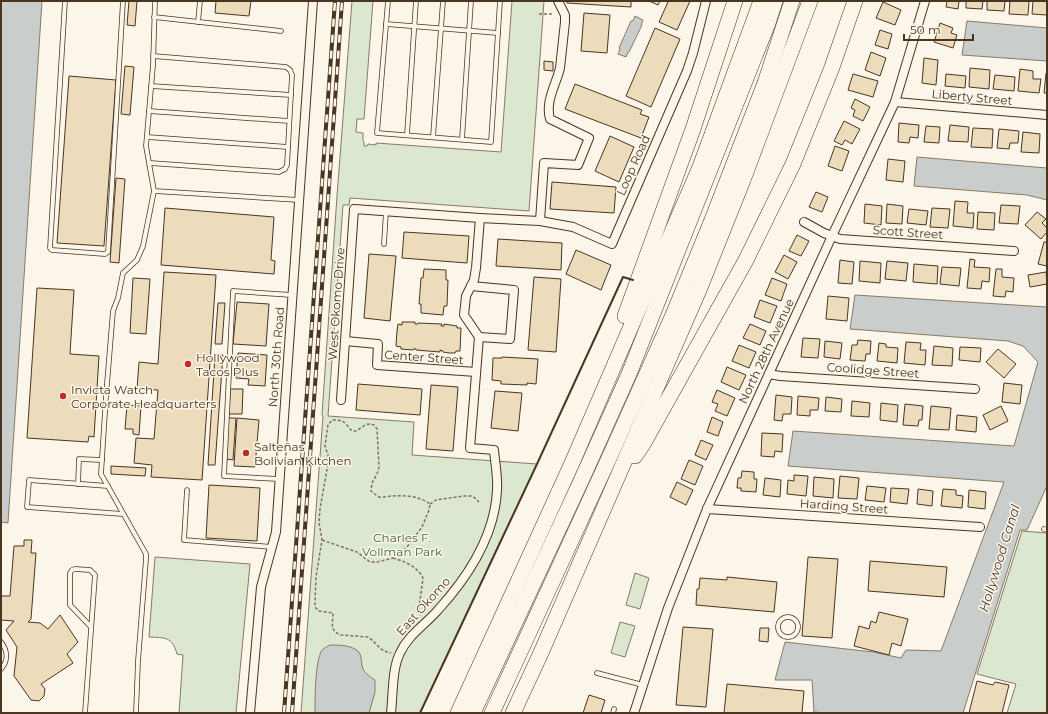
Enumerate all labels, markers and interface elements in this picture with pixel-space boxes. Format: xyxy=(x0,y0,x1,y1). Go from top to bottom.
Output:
scale bar xyxy=(904,16,973,42)
text: 50 m xyxy=(910,22,941,37)
street label: Liberty Street xyxy=(931,86,1013,108)
street label: Loop Road xyxy=(613,132,653,198)
street label: Scott Street xyxy=(872,222,944,242)
street label: West Okomo Drive xyxy=(325,247,347,361)
street label: North 28th Avenue xyxy=(735,296,797,406)
street label: North 30th Road xyxy=(265,306,287,408)
street label: Center Street xyxy=(384,347,464,367)
place label: Hollywood Tacos Plus xyxy=(196,350,260,379)
marker: Hollywood Tacos Plus xyxy=(183,359,193,369)
street label: Coolidge Street xyxy=(826,359,920,381)
place label: Invicta Watch Corporate Headquarters xyxy=(71,382,217,411)
marker: Invicta Watch Corporate Headquarters xyxy=(58,391,68,401)
place label: Salteñas Bolivian Kitchen xyxy=(254,439,352,468)
marker: Salteñas Bolivian Kitchen xyxy=(241,448,251,458)
street label: Harding Street xyxy=(799,495,889,517)
water label: Hollywood Canal xyxy=(975,502,1023,614)
park label: Charles F. Vollman Park xyxy=(362,530,443,559)
street label: East Okomo xyxy=(393,574,453,638)

